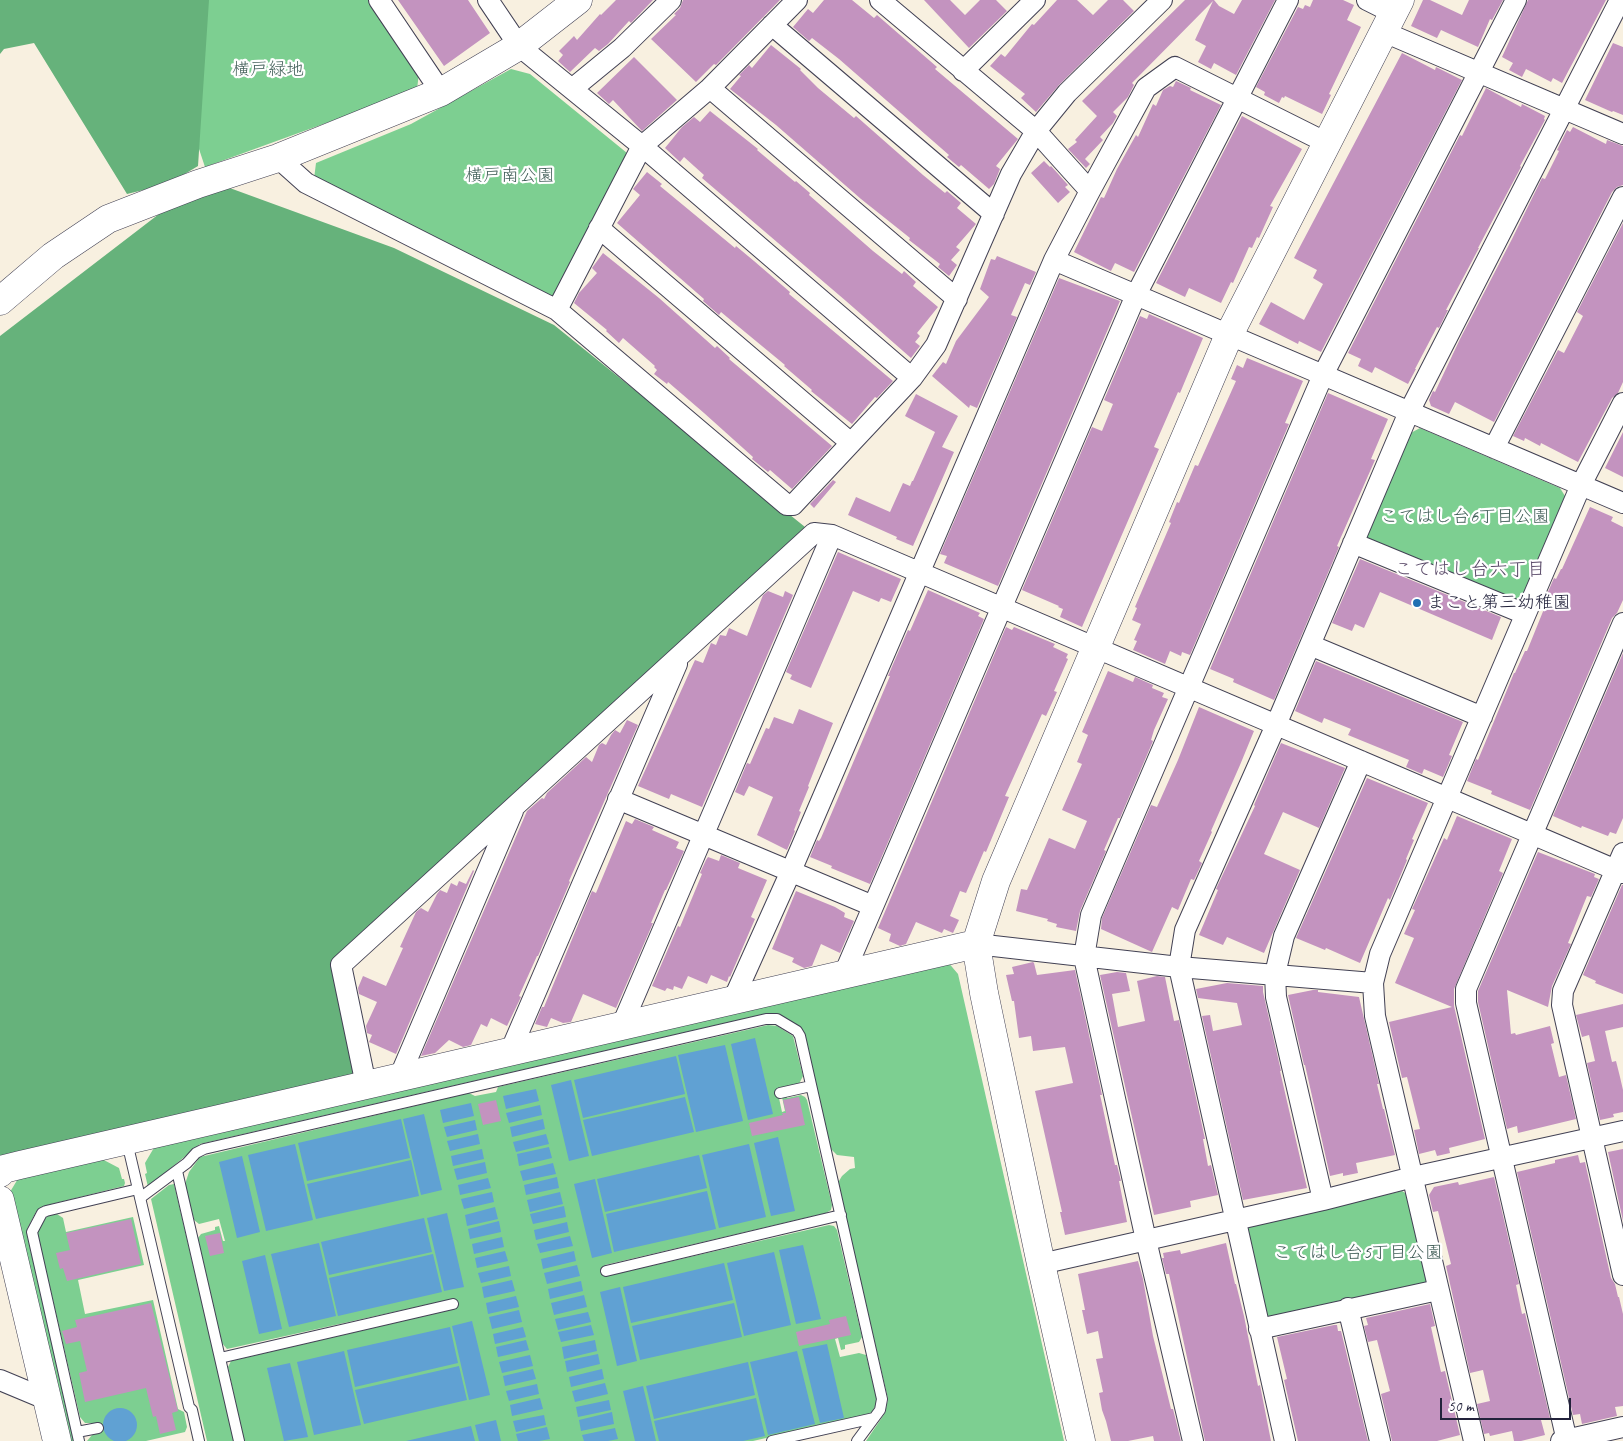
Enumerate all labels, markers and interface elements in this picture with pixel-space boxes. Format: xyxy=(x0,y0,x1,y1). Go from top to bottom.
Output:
park label: 横戸緑地 xyxy=(232,59,304,81)
park label: 横戸南公園 xyxy=(465,165,555,187)
park label: こてはし台6丁目公園 xyxy=(1380,506,1550,528)
district label: こてはし台六丁目 xyxy=(1394,559,1546,581)
place label: まこと第三幼稚園 xyxy=(1427,592,1571,614)
marker: まこと第三幼稚園 xyxy=(1411,597,1423,609)
park label: こてはし台5丁目公園 xyxy=(1273,1242,1443,1264)
scale bar xyxy=(1443,1388,1574,1420)
text: 50 m xyxy=(1448,1397,1474,1416)

